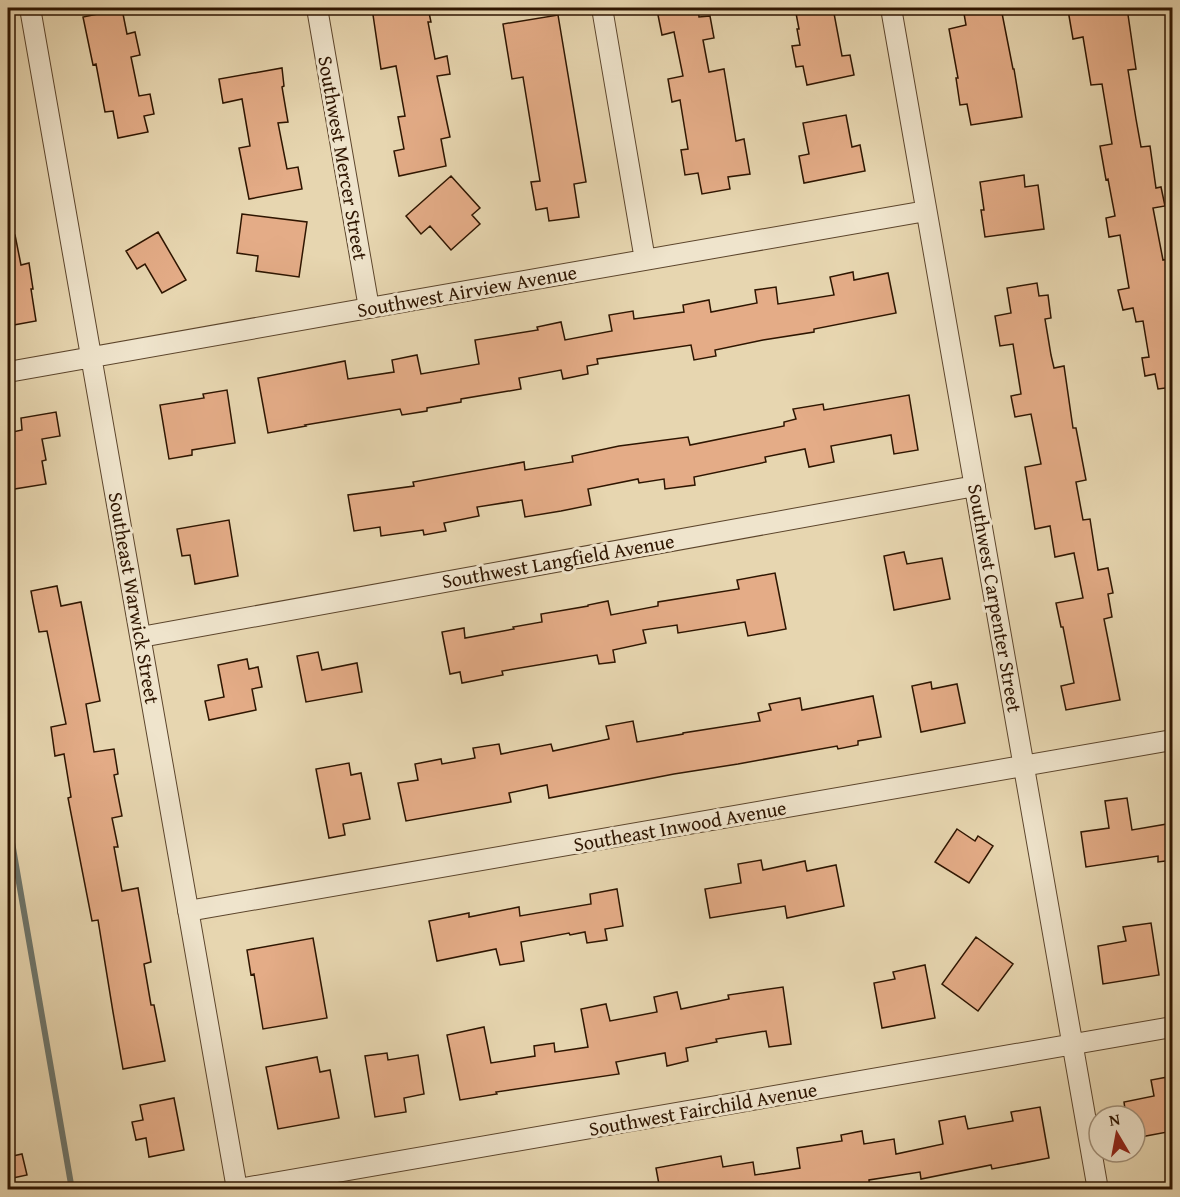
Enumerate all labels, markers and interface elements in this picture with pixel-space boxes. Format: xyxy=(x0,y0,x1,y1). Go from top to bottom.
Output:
street label: Southwest Mercer Street xyxy=(311,54,376,262)
street label: Southwest Airview Avenue xyxy=(355,257,579,324)
street label: Southwest Carpenter Street xyxy=(961,481,1030,714)
street label: Southeast Warwick Street xyxy=(102,490,167,706)
street label: Southwest Langfield Avenue xyxy=(439,526,676,595)
street label: Southeast Inwood Avenue xyxy=(571,793,789,859)
street label: Southwest Fairchild Avenue xyxy=(587,1074,819,1143)
north arrow xyxy=(1087,1104,1147,1164)
text: N xyxy=(1107,1106,1122,1132)

